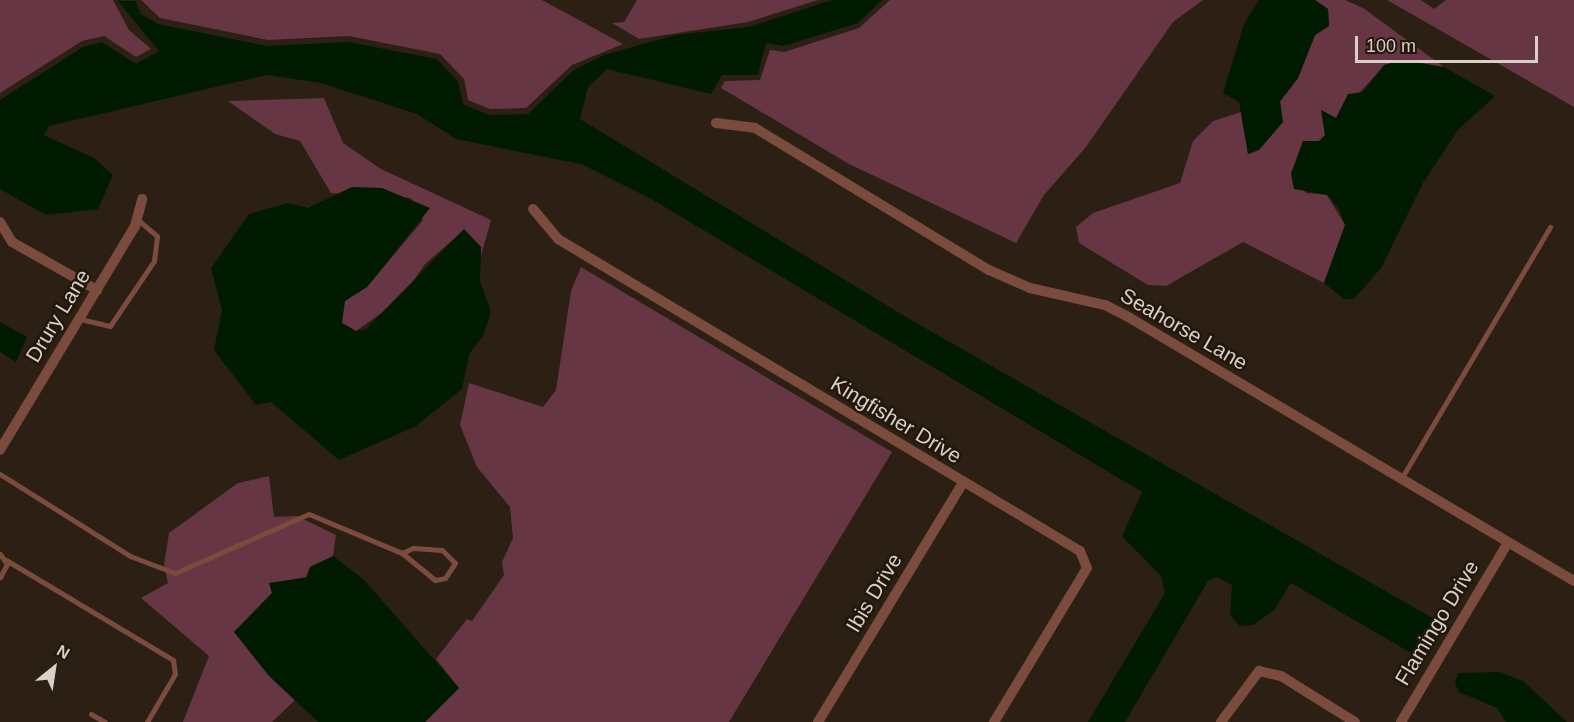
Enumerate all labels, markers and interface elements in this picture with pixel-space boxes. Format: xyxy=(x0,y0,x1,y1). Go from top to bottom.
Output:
scale bar xyxy=(1358,24,1541,62)
text: 100 m xyxy=(1366,36,1416,56)
street label: Drury Lane xyxy=(20,265,96,367)
street label: Seahorse Lane xyxy=(1116,282,1252,376)
street label: Kingfisher Drive xyxy=(826,371,966,469)
street label: Ibis Drive xyxy=(841,549,907,637)
street label: Flamingo Drive xyxy=(1390,556,1484,690)
north arrow xyxy=(24,638,84,698)
text: N xyxy=(54,642,73,662)

